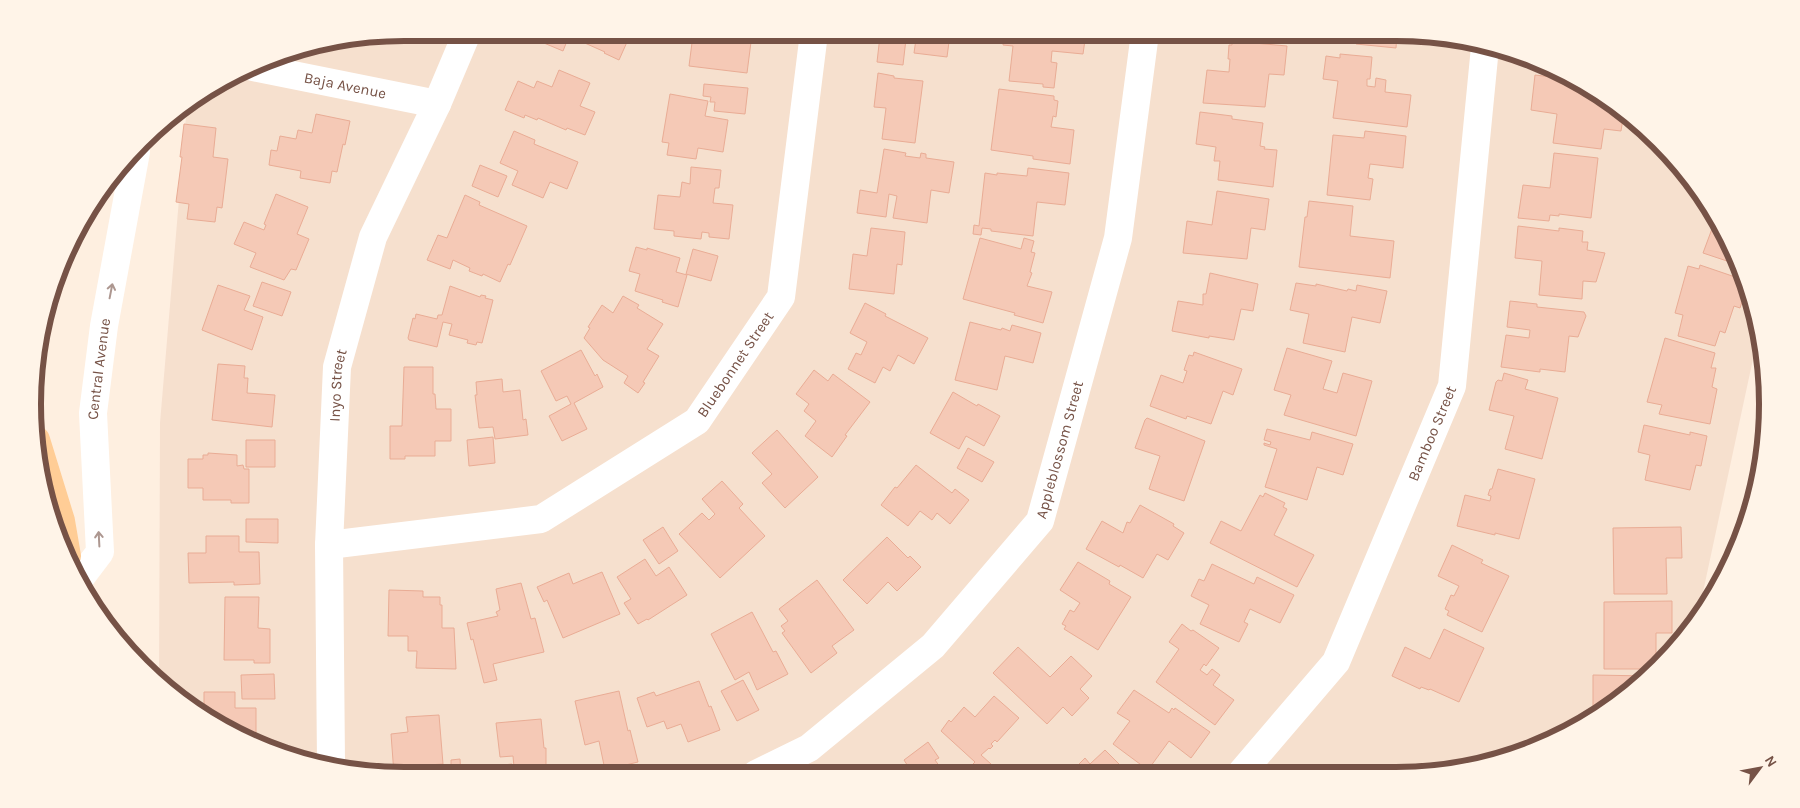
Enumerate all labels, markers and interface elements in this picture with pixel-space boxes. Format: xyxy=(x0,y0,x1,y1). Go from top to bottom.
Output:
street label: Baja Avenue xyxy=(302,68,388,103)
one-way arrow xyxy=(106,283,116,299)
street label: Bluebonnet Street xyxy=(693,308,778,421)
street label: Central Avenue xyxy=(84,317,114,420)
street label: Inyo Street xyxy=(326,346,351,422)
street label: Appleblossom Street xyxy=(1032,379,1087,521)
street label: Bamboo Street xyxy=(1404,383,1460,484)
one-way arrow xyxy=(95,532,104,548)
north arrow xyxy=(1735,743,1785,793)
text: N xyxy=(1761,753,1780,770)

